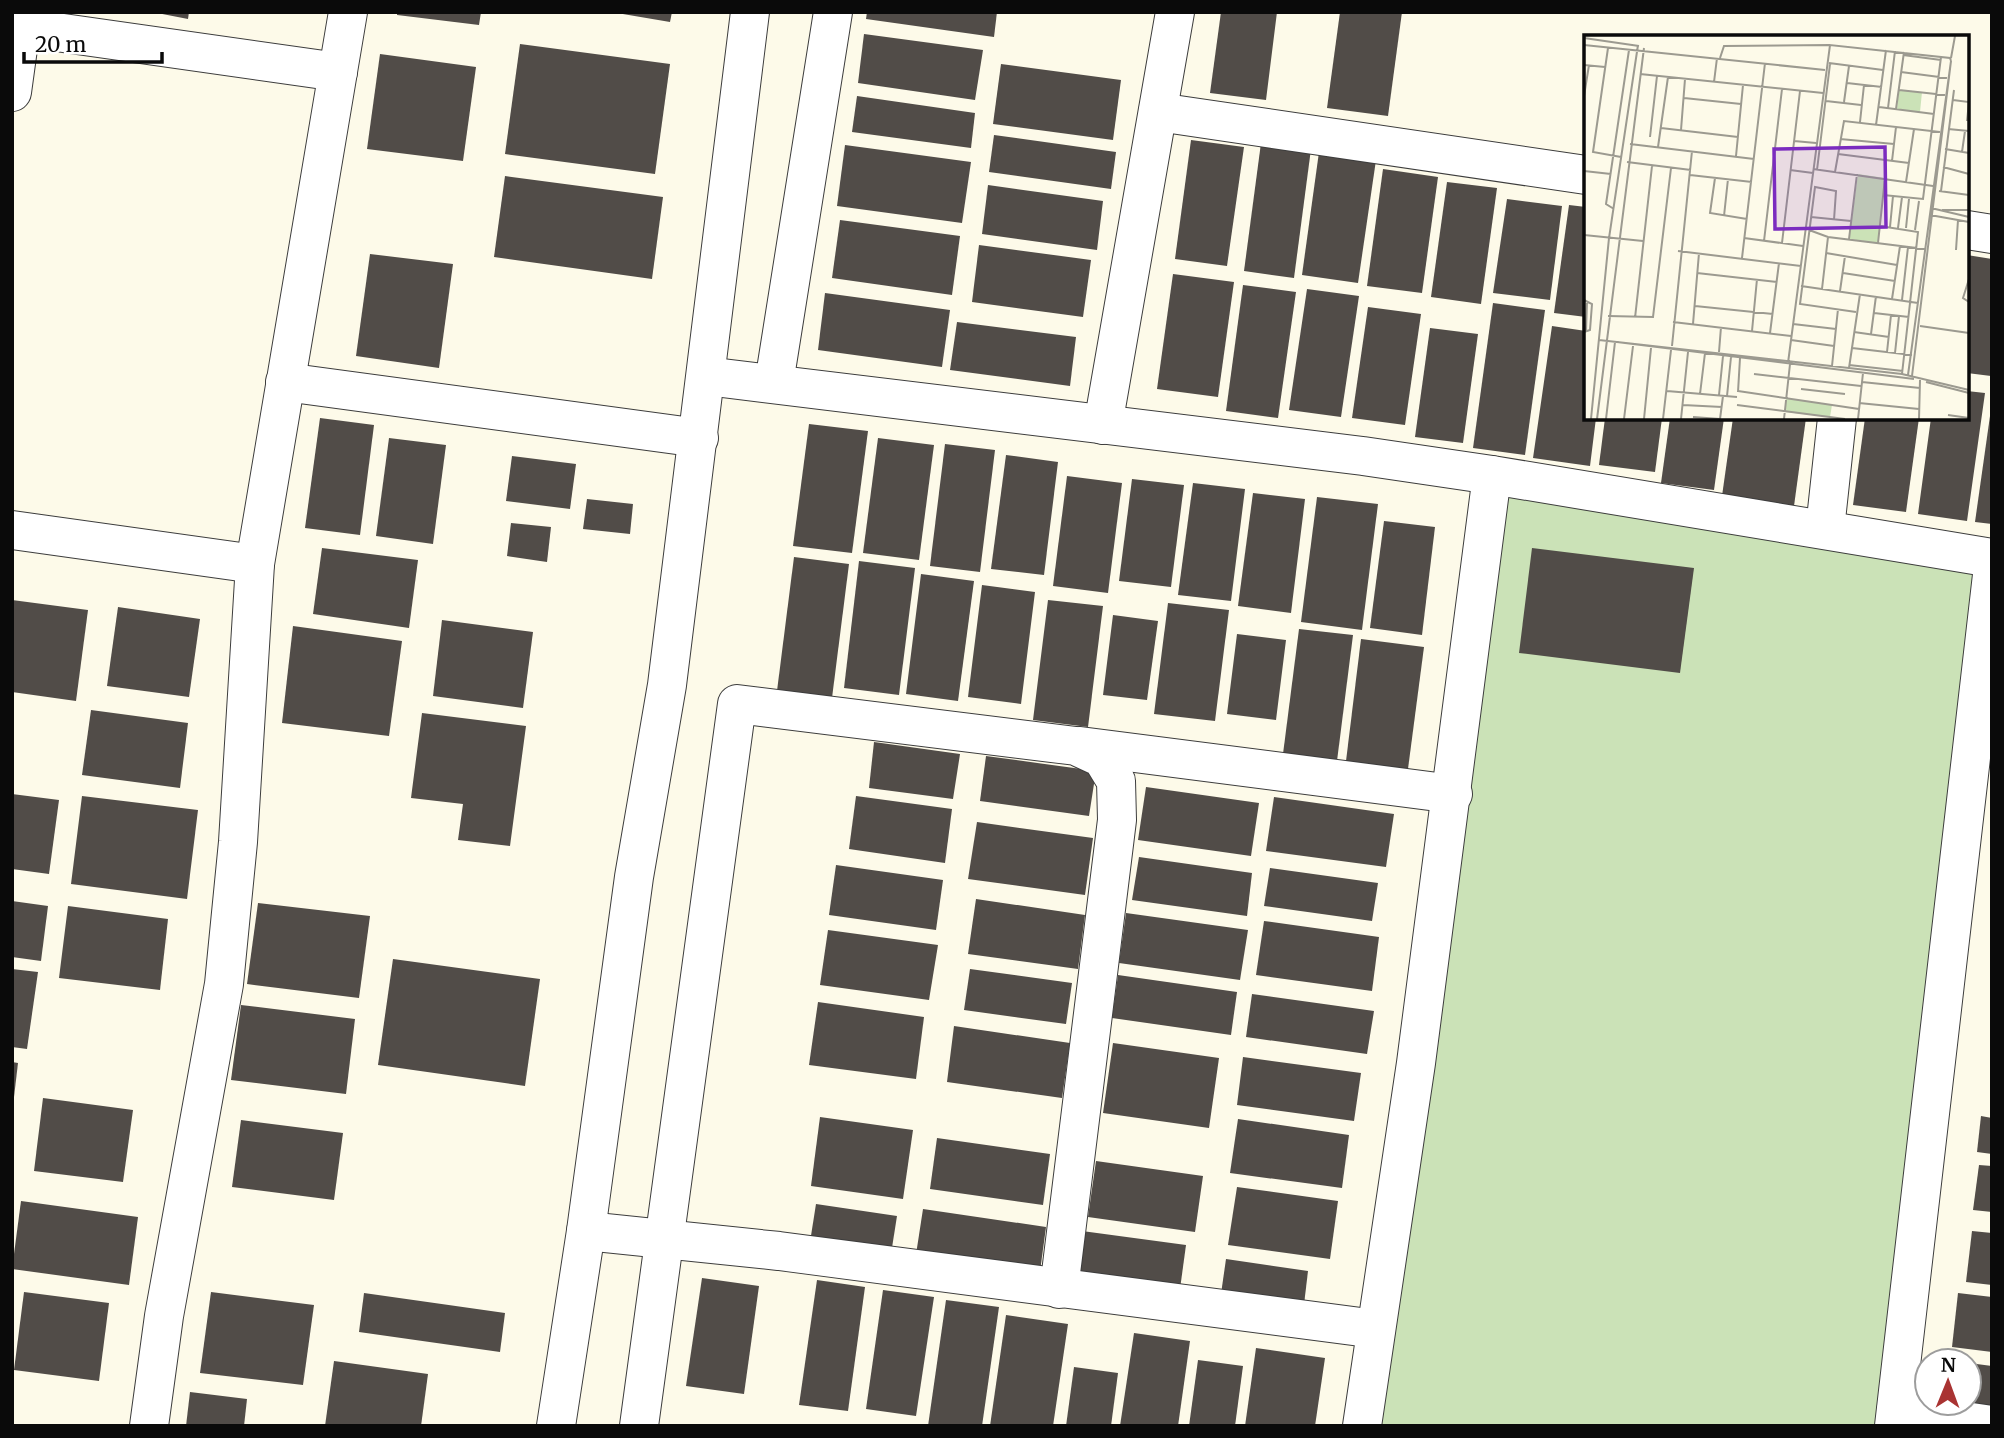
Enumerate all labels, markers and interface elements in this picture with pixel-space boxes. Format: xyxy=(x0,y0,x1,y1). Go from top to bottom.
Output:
scale bar xyxy=(24,21,163,65)
text: 20 m xyxy=(35,31,87,58)
inset map xyxy=(1584,35,1969,420)
north arrow xyxy=(1913,1347,1983,1417)
text: N xyxy=(1941,1353,1956,1377)

